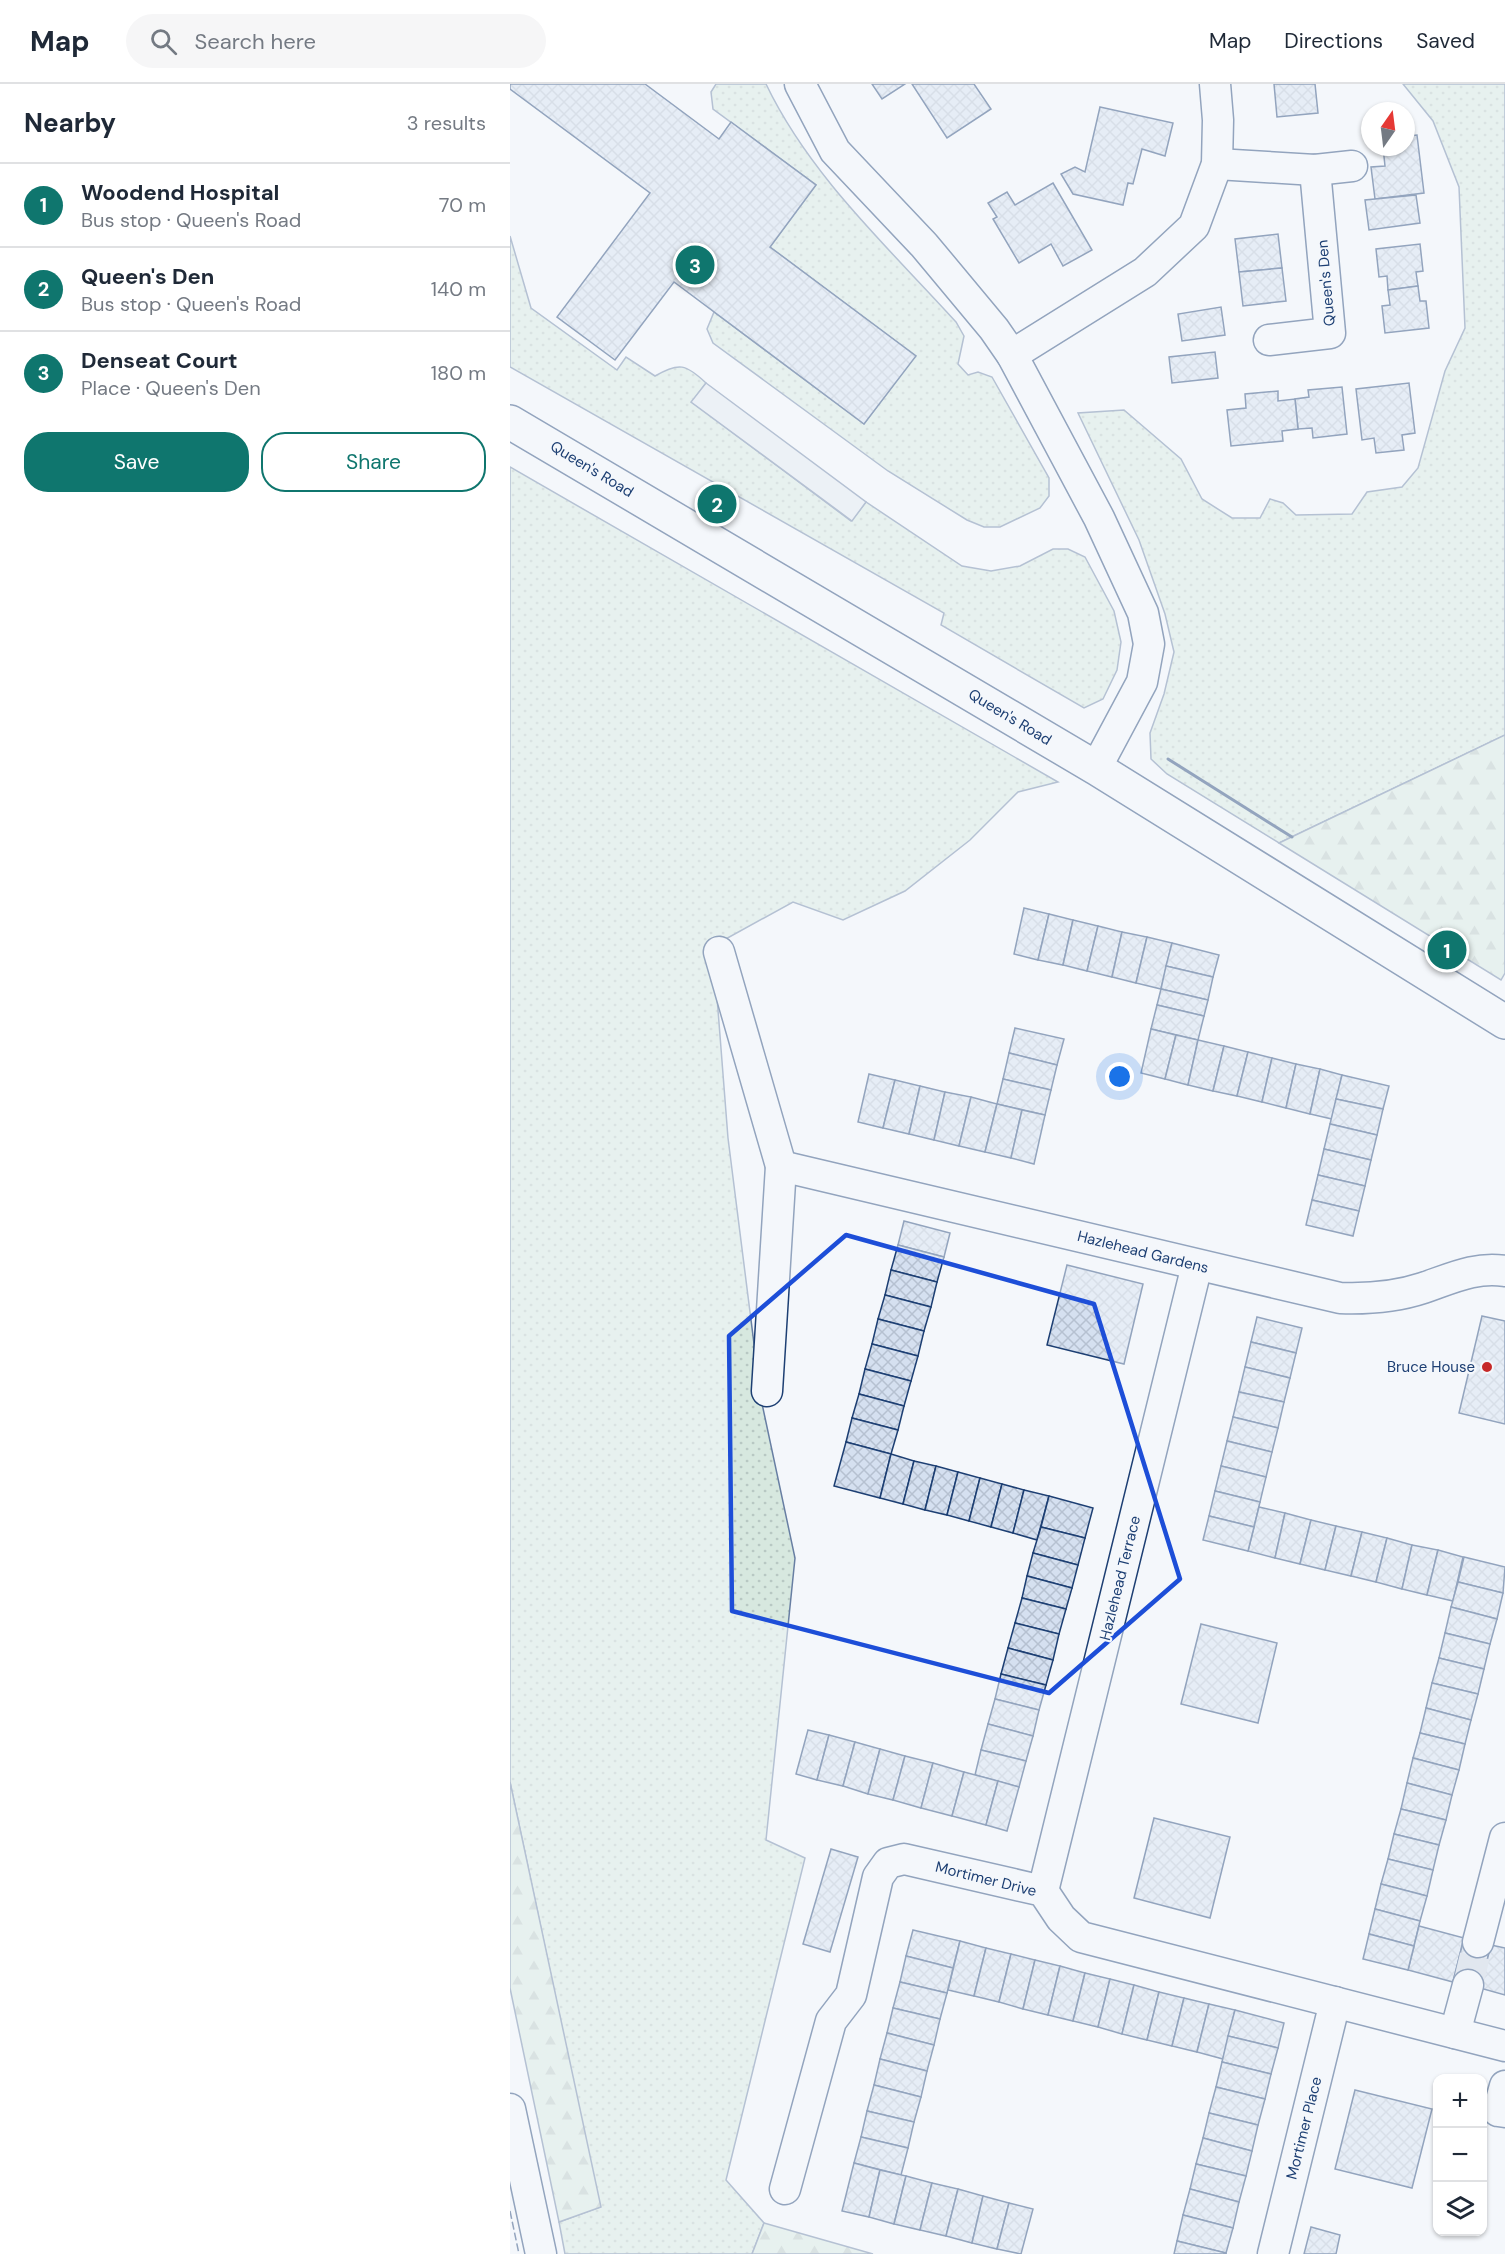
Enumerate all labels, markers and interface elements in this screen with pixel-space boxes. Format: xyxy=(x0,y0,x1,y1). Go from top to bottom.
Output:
search box xyxy=(126,14,546,68)
text: Map xyxy=(30,23,90,60)
icon: search xyxy=(147,25,180,58)
text: Search here xyxy=(195,27,316,56)
text: Map xyxy=(1209,27,1251,55)
text: Directions xyxy=(1284,27,1383,55)
text: Saved xyxy=(1416,27,1475,55)
north arrow xyxy=(1361,102,1415,156)
text: Nearby xyxy=(24,106,116,140)
text: 3 results xyxy=(407,110,486,136)
text: Woodend Hospital xyxy=(81,178,279,207)
text: 1 xyxy=(40,192,47,218)
text: 70 m xyxy=(439,192,486,218)
text: Bus stop · Queen's Road xyxy=(81,207,301,233)
street label: Queen's Den xyxy=(1312,239,1340,327)
pin: 3 xyxy=(676,242,714,288)
text: Queen's Den xyxy=(81,262,214,291)
text: 2 xyxy=(38,276,49,302)
text: 140 m xyxy=(431,276,486,302)
text: Bus stop · Queen's Road xyxy=(81,291,301,317)
text: Denseat Court xyxy=(81,346,238,375)
text: 3 xyxy=(37,360,50,386)
text: 180 m xyxy=(431,360,486,386)
text: Place · Queen's Den xyxy=(81,375,261,401)
button: Save xyxy=(24,432,249,492)
button: Share xyxy=(261,432,486,492)
street label: Queen's Road xyxy=(547,436,637,502)
pin: 2 xyxy=(698,482,736,526)
street label: Queen's Road xyxy=(965,684,1055,750)
pin: 1 xyxy=(1428,928,1466,972)
your location xyxy=(1105,1062,1134,1091)
street label: Hazlehead Gardens xyxy=(1075,1226,1211,1278)
place label: Bruce House xyxy=(1387,1357,1475,1377)
marker: Bruce House xyxy=(1480,1360,1494,1374)
street label: Hazlehead Terrace xyxy=(1095,1514,1145,1642)
street label: Mortimer Drive xyxy=(933,1857,1039,1901)
map controls xyxy=(1433,2074,1487,2236)
button: + xyxy=(1433,2074,1487,2128)
street label: Mortimer Place xyxy=(1282,2075,1326,2181)
button: − xyxy=(1433,2128,1487,2182)
button: layers xyxy=(1433,2182,1487,2236)

